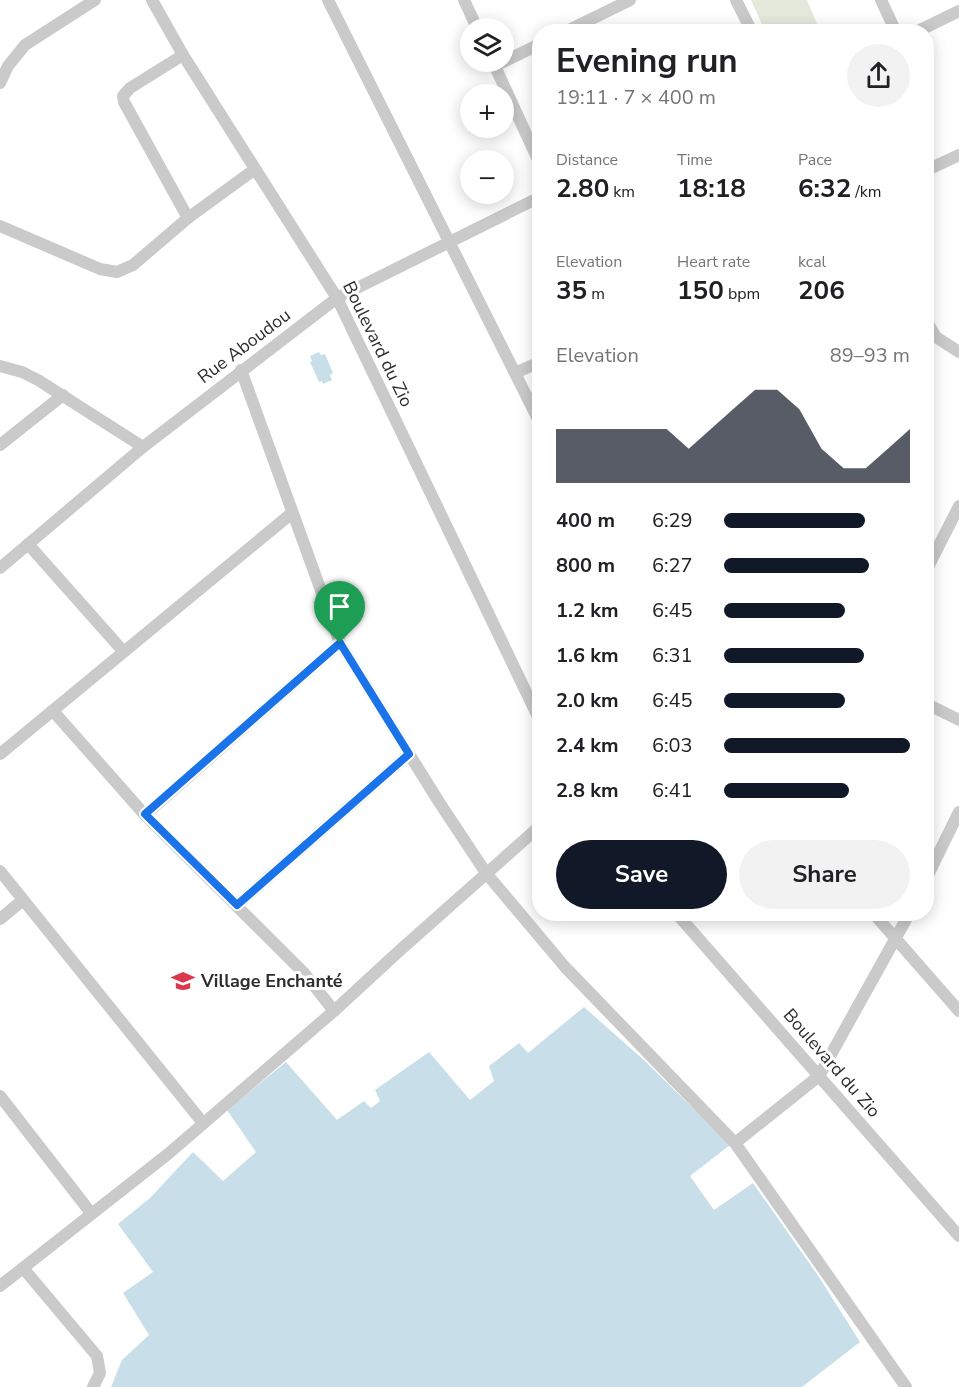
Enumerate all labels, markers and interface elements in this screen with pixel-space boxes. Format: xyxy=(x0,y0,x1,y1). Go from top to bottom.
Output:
map controls xyxy=(460,18,514,204)
button: layers xyxy=(460,18,514,72)
text: Evening run xyxy=(556,39,738,84)
button: share xyxy=(847,44,910,107)
button: + xyxy=(460,84,514,138)
text: 19:11 · 7 × 400 m xyxy=(556,84,716,111)
text: Distance xyxy=(556,149,618,171)
text: Time xyxy=(677,149,713,171)
text: Pace xyxy=(798,149,832,171)
button: − xyxy=(460,150,514,204)
text: 2.80 xyxy=(556,171,609,206)
text: 18:18 xyxy=(677,171,746,206)
text: 6:32 xyxy=(798,171,851,206)
text: km xyxy=(609,181,635,203)
text: /km xyxy=(851,181,882,203)
text: Elevation xyxy=(556,251,622,273)
text: Heart rate xyxy=(677,251,750,273)
text: kcal xyxy=(798,251,826,273)
text: 35 xyxy=(556,273,587,308)
text: 150 xyxy=(677,273,724,308)
text: 206 xyxy=(798,273,845,308)
street label: Boulevard du Zio xyxy=(337,277,419,411)
text: m xyxy=(587,283,605,305)
text: bpm xyxy=(724,283,760,305)
street label: Rue Aboudou xyxy=(193,303,295,389)
text: Elevation xyxy=(556,342,639,369)
text: 89–93 m xyxy=(830,342,910,369)
text: 400 m xyxy=(556,507,615,534)
text: 6:29 xyxy=(652,507,693,534)
text: 800 m xyxy=(556,552,615,579)
text: 6:27 xyxy=(652,552,693,579)
pin xyxy=(314,581,365,643)
icon: arrive xyxy=(323,590,356,623)
text: 1.2 km xyxy=(556,597,619,624)
text: 6:45 xyxy=(652,597,693,624)
text: 1.6 km xyxy=(556,642,619,669)
text: 6:31 xyxy=(652,642,693,669)
text: 2.0 km xyxy=(556,687,619,714)
text: 6:45 xyxy=(652,687,693,714)
text: 2.4 km xyxy=(556,732,619,759)
text: 6:03 xyxy=(652,732,693,759)
text: 2.8 km xyxy=(556,777,619,804)
text: 6:41 xyxy=(652,777,693,804)
button: Save xyxy=(556,840,727,909)
button: Share xyxy=(739,840,910,909)
school or university icon: Village Enchanté xyxy=(170,968,196,994)
place label: Village Enchanté xyxy=(200,969,343,993)
street label: Boulevard du Zio xyxy=(778,1003,886,1123)

